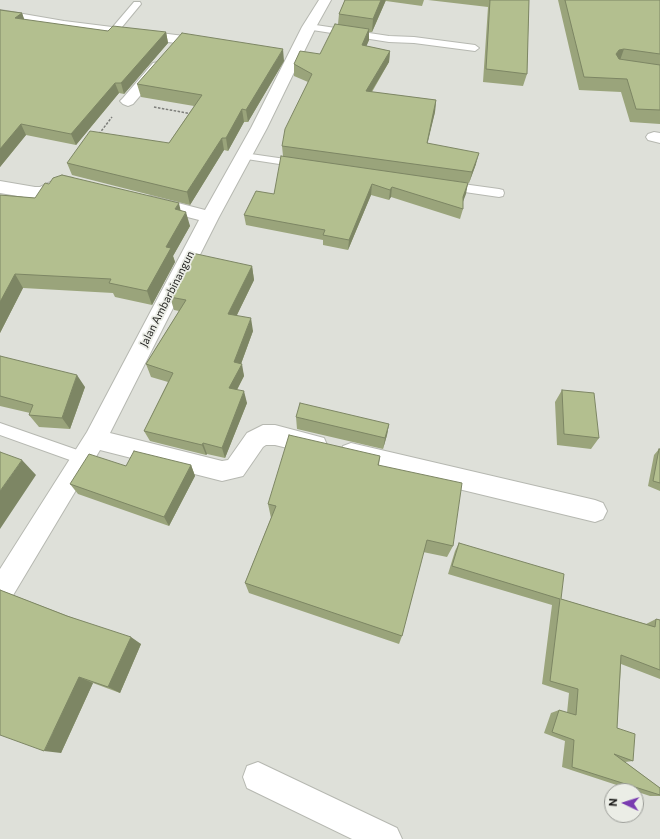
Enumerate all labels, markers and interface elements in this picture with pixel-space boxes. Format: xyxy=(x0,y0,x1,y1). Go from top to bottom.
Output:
street label: Jalan Ambarbinangun xyxy=(137,249,197,349)
north arrow xyxy=(604,783,644,823)
text: N xyxy=(606,798,619,807)

